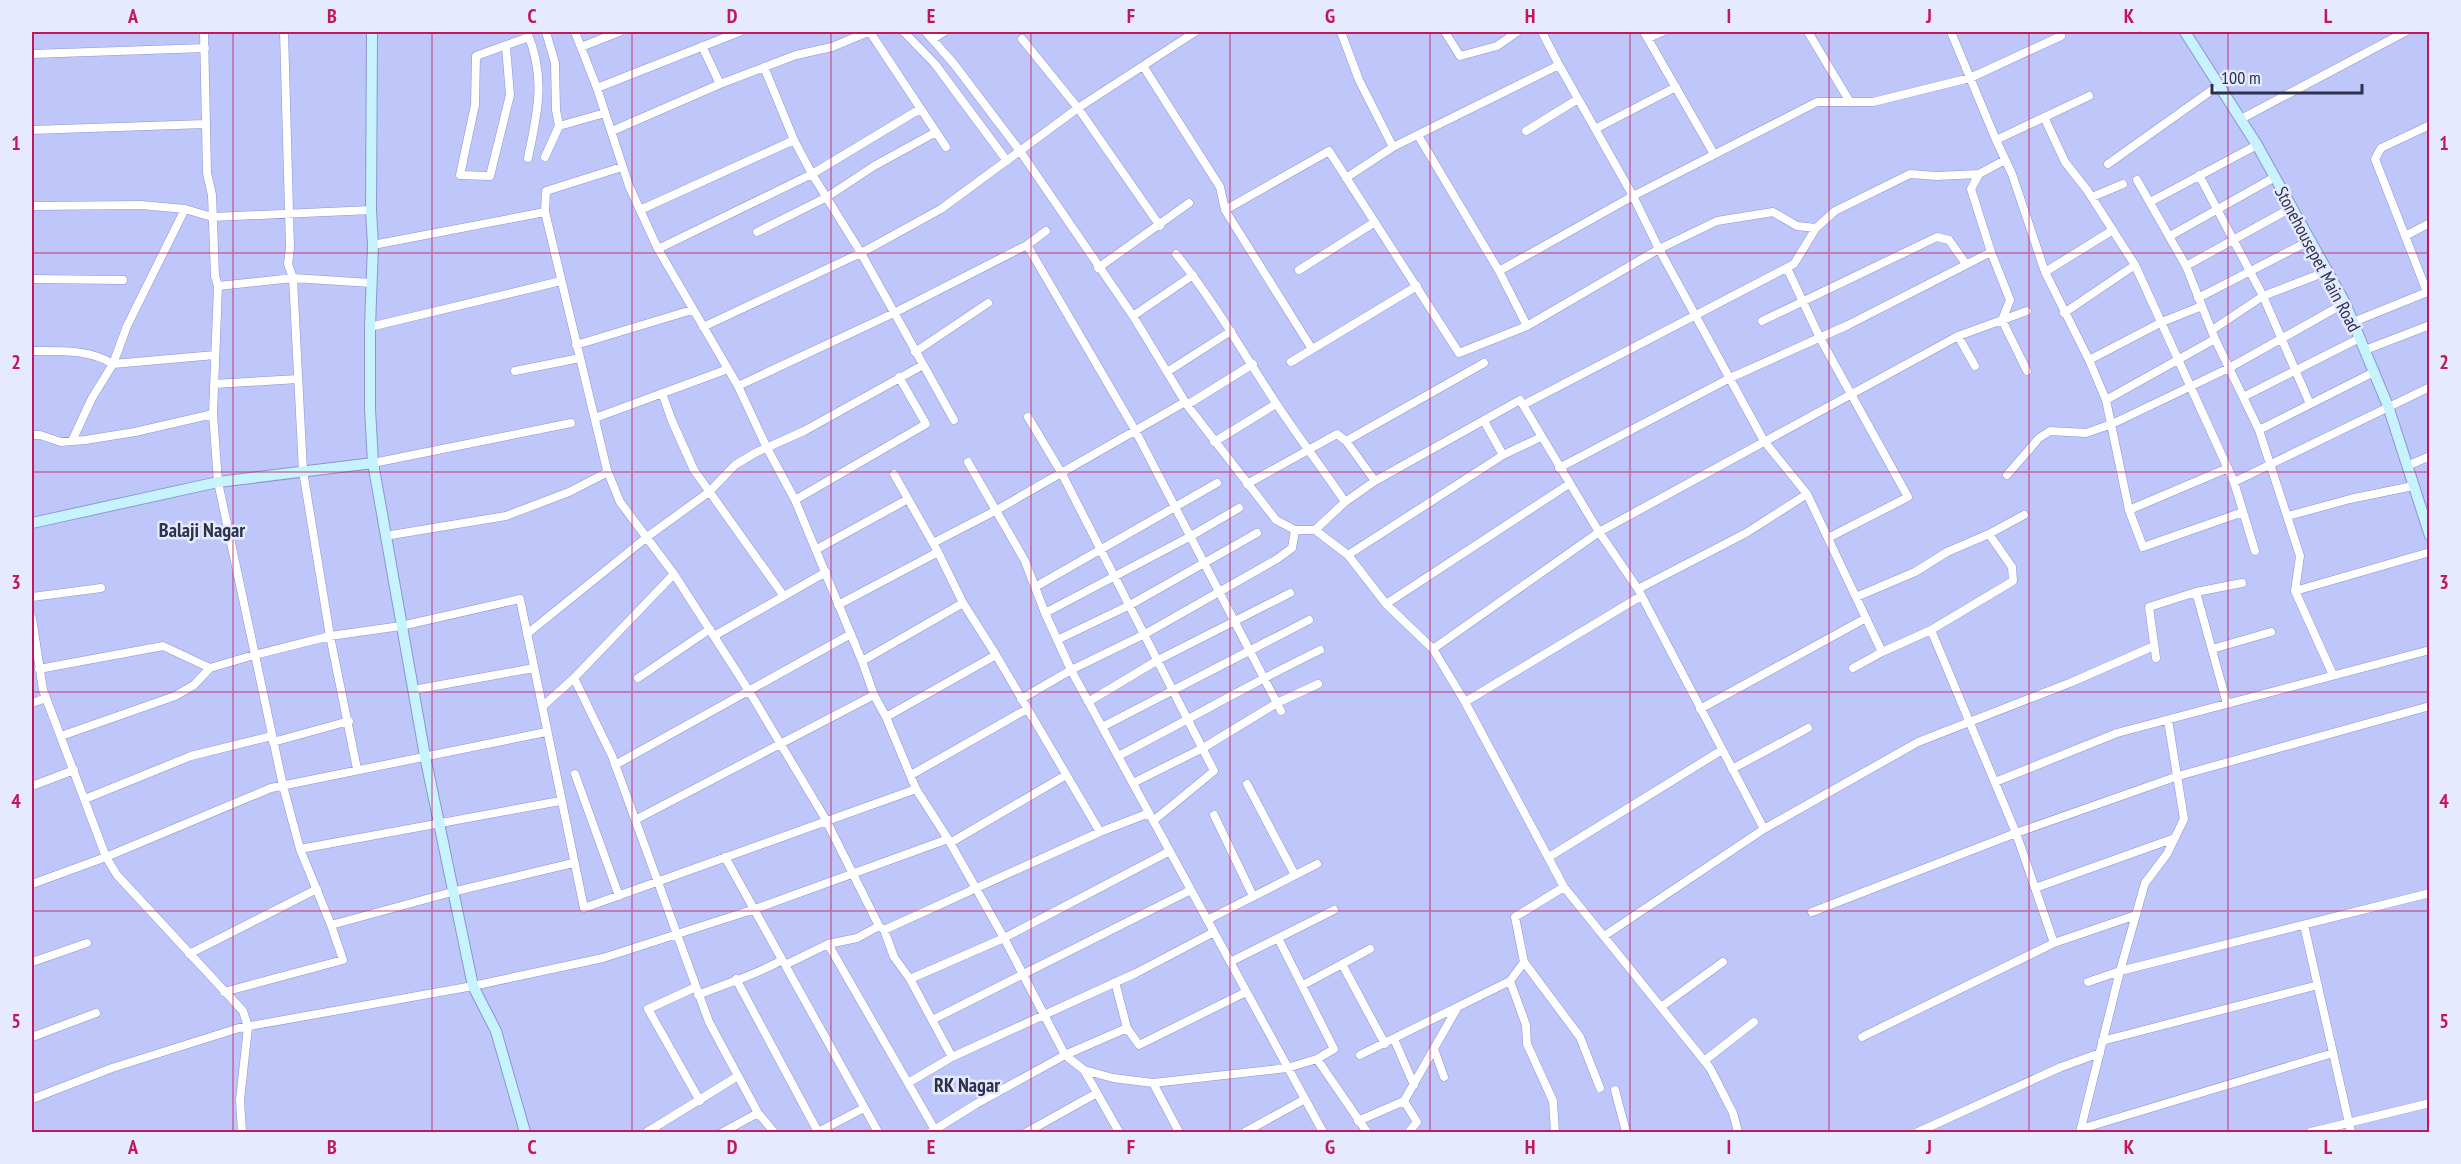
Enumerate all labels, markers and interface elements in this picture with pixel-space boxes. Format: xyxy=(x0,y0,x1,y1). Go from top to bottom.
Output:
text: A xyxy=(127,3,139,29)
text: B xyxy=(327,3,337,29)
text: C xyxy=(527,3,537,29)
text: D xyxy=(727,3,738,29)
text: E xyxy=(927,3,935,29)
text: F xyxy=(1127,3,1135,29)
text: G xyxy=(1325,3,1335,29)
text: H xyxy=(1525,3,1535,29)
text: I xyxy=(1727,3,1731,29)
text: J xyxy=(1925,3,1932,29)
text: K xyxy=(2124,3,2135,29)
text: L xyxy=(2324,3,2333,29)
scale bar xyxy=(2212,57,2362,95)
text: 100 m xyxy=(2221,66,2261,89)
text: 1 xyxy=(11,130,21,156)
text: 1 xyxy=(2439,130,2449,156)
street label: Stonehousepet Main Road xyxy=(2270,182,2366,336)
text: 2 xyxy=(11,349,21,375)
text: 2 xyxy=(2439,349,2449,375)
district label: Balaji Nagar xyxy=(159,517,245,543)
text: 3 xyxy=(11,569,21,595)
text: 3 xyxy=(2439,569,2449,595)
text: 4 xyxy=(11,788,21,814)
text: 4 xyxy=(2439,788,2449,814)
text: 5 xyxy=(11,1008,21,1034)
text: 5 xyxy=(2439,1008,2449,1034)
district label: RK Nagar xyxy=(934,1072,1000,1098)
text: A xyxy=(127,1134,139,1160)
text: B xyxy=(327,1134,337,1160)
text: C xyxy=(527,1134,537,1160)
text: D xyxy=(727,1134,738,1160)
text: E xyxy=(927,1134,935,1160)
text: F xyxy=(1127,1134,1135,1160)
text: G xyxy=(1325,1134,1335,1160)
text: H xyxy=(1525,1134,1535,1160)
text: I xyxy=(1727,1134,1731,1160)
text: J xyxy=(1925,1134,1932,1160)
text: K xyxy=(2124,1134,2135,1160)
text: L xyxy=(2324,1134,2333,1160)

